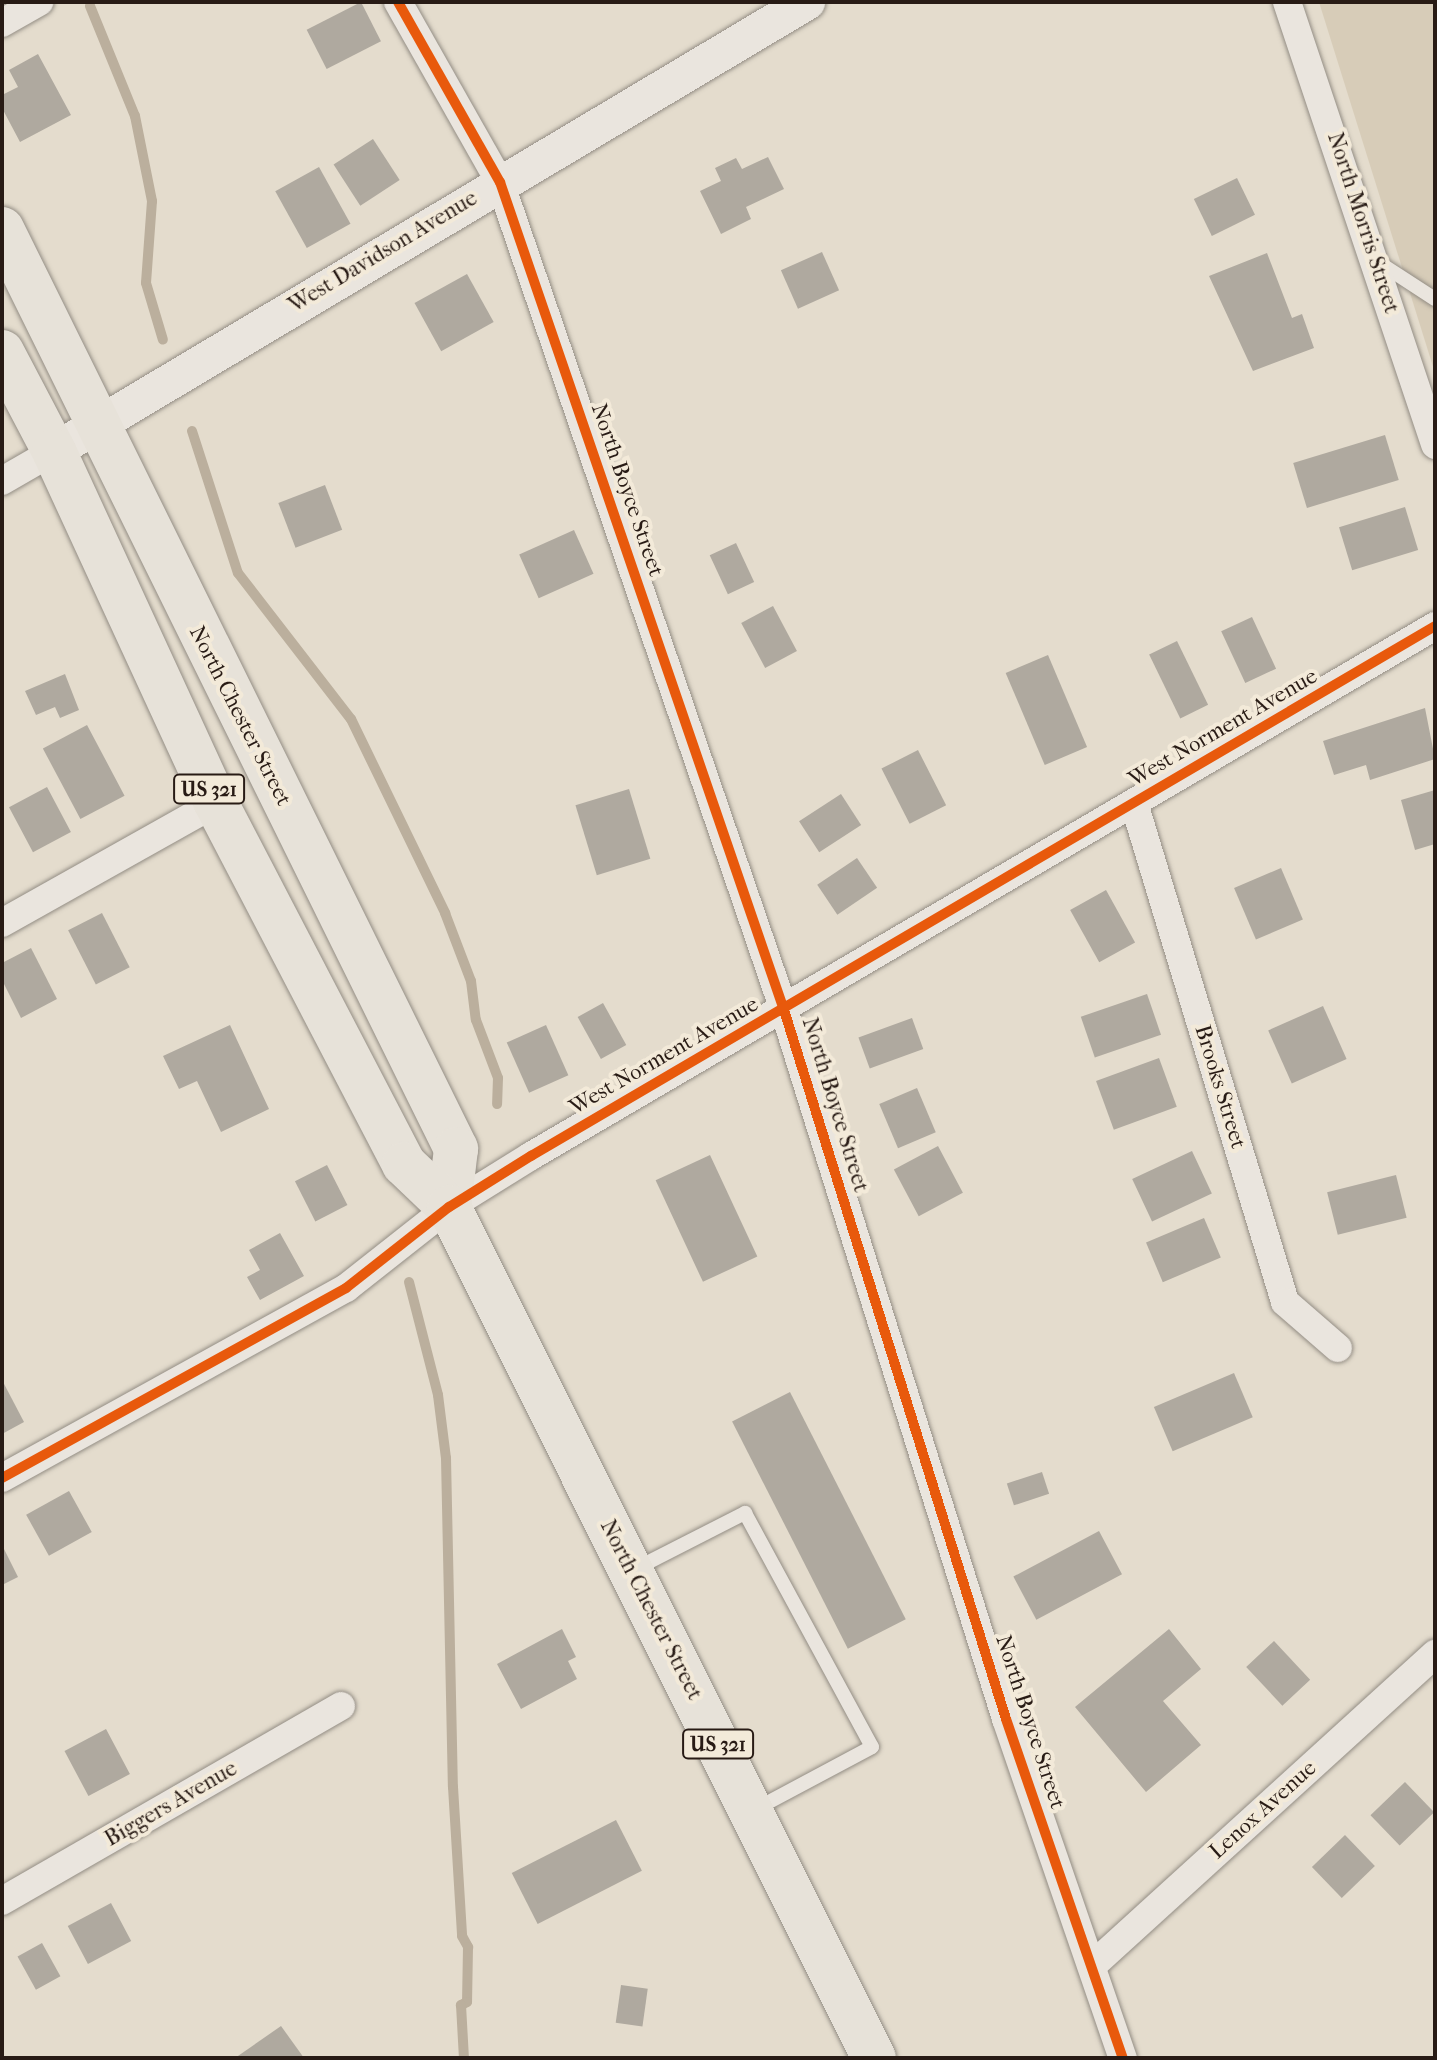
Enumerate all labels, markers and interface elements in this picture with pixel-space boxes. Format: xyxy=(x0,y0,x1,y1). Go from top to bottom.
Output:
street label: North Morris Street xyxy=(1321,129,1405,317)
street label: West Davidson Avenue xyxy=(284,185,482,319)
street label: North Boyce Street xyxy=(585,400,669,580)
street label: North Chester Street xyxy=(183,622,297,810)
street label: West Norment Avenue xyxy=(1124,663,1322,793)
road number: US 321 xyxy=(173,773,245,805)
street label: West Norment Avenue xyxy=(565,991,763,1121)
street label: North Boyce Street xyxy=(796,1015,874,1195)
street label: Brooks Street xyxy=(1189,1022,1251,1152)
street label: North Chester Street xyxy=(594,1516,708,1704)
street label: North Boyce Street xyxy=(989,1632,1071,1812)
road number: US 321 xyxy=(682,1728,754,1760)
street label: Biggers Avenue xyxy=(100,1755,242,1853)
street label: Lenox Avenue xyxy=(1204,1755,1322,1865)

